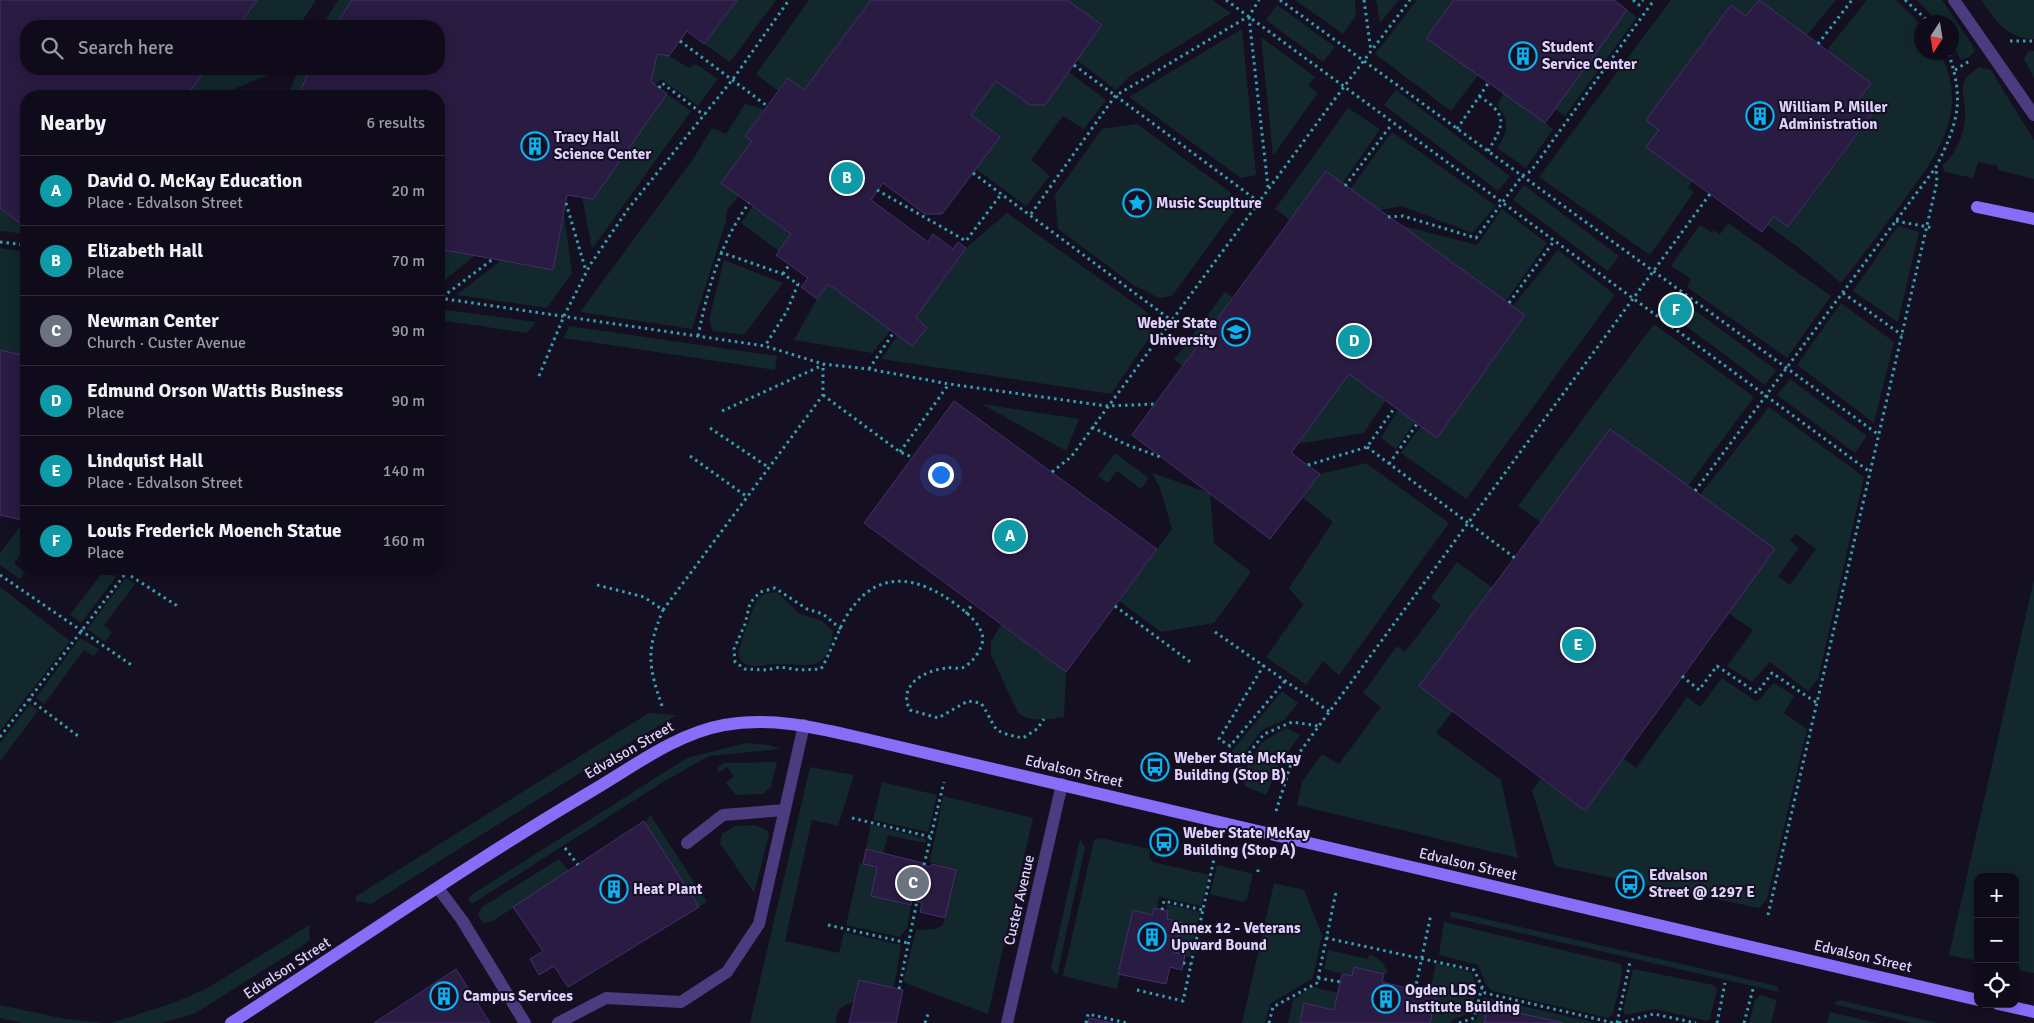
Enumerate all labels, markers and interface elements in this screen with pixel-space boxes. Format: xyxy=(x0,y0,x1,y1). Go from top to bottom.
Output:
north arrow xyxy=(1914,15,1959,60)
search box xyxy=(20,20,445,75)
icon: search xyxy=(38,34,66,62)
text: Search here xyxy=(78,36,174,60)
place label: Student Service Center xyxy=(1542,38,1637,73)
building icon: Student Service Center xyxy=(1508,41,1538,71)
place label: William P. Miller Administration xyxy=(1779,98,1888,133)
building icon: William P. Miller Administration xyxy=(1745,101,1775,131)
text: Nearby xyxy=(40,110,106,136)
text: 6 results xyxy=(366,113,425,133)
place label: Tracy Hall Science Center xyxy=(554,128,651,163)
building icon: Tracy Hall Science Center xyxy=(520,131,550,161)
pin: B xyxy=(831,159,863,197)
text: David O. McKay Education xyxy=(87,169,302,193)
text: A xyxy=(51,181,61,201)
text: 20 m xyxy=(391,181,425,201)
place icon: Music Scuplture xyxy=(1122,188,1152,218)
text: Place · Edvalson Street xyxy=(87,193,243,213)
place label: Music Scuplture xyxy=(1156,194,1262,212)
text: Elizabeth Hall xyxy=(87,239,203,263)
text: B xyxy=(51,251,61,271)
text: 70 m xyxy=(391,251,425,271)
text: Place xyxy=(87,263,124,283)
pin: F xyxy=(1660,291,1692,329)
text: Newman Center xyxy=(87,309,219,333)
place label: Weber State University xyxy=(1137,314,1218,349)
school or university icon: Weber State University xyxy=(1221,317,1251,347)
text: C xyxy=(51,321,61,341)
text: 90 m xyxy=(391,321,425,341)
pin: D xyxy=(1338,322,1370,360)
text: Church · Custer Avenue xyxy=(87,333,246,353)
text: Edmund Orson Wattis Business xyxy=(87,379,343,403)
text: D xyxy=(51,391,61,411)
text: 90 m xyxy=(391,391,425,411)
text: Place xyxy=(87,403,124,423)
text: Lindquist Hall xyxy=(87,449,203,473)
text: E xyxy=(51,461,61,481)
text: 140 m xyxy=(383,461,425,481)
your location xyxy=(928,462,954,488)
text: Place · Edvalson Street xyxy=(87,473,243,493)
pin: A xyxy=(994,517,1026,555)
text: Louis Frederick Moench Statue xyxy=(87,519,341,543)
text: F xyxy=(52,531,60,551)
text: 160 m xyxy=(383,531,425,551)
text: Place xyxy=(87,543,124,563)
pin: E xyxy=(1562,626,1594,664)
street label: Edvalson Street xyxy=(581,717,677,783)
place label: Weber State McKay Building (Stop B) xyxy=(1174,749,1301,784)
street label: Edvalson Street xyxy=(1023,751,1125,791)
bus stop icon: Weber State McKay Building (Stop B) xyxy=(1140,752,1170,782)
place label: Weber State McKay Building (Stop A) xyxy=(1183,824,1310,859)
bus stop icon: Weber State McKay Building (Stop A) xyxy=(1149,827,1179,857)
street label: Edvalson Street xyxy=(1417,844,1519,884)
street label: Custer Avenue xyxy=(1000,853,1038,947)
pin: C xyxy=(897,864,929,902)
place label: Edvalson Street @ 1297 E xyxy=(1649,866,1755,901)
bus stop icon: Edvalson Street @ 1297 E xyxy=(1615,869,1645,899)
map controls xyxy=(1974,873,2019,1008)
button: + xyxy=(1974,873,2019,918)
building icon: Heat Plant xyxy=(599,874,629,904)
place label: Heat Plant xyxy=(633,880,703,898)
button: − xyxy=(1974,918,2019,963)
place label: Annex 12 - Veterans Upward Bound xyxy=(1171,919,1301,954)
building icon: Annex 12 - Veterans Upward Bound xyxy=(1137,922,1167,952)
street label: Edvalson Street xyxy=(240,933,334,1003)
street label: Edvalson Street xyxy=(1812,936,1914,976)
button: locate xyxy=(1974,963,2019,1008)
building icon: Campus Services xyxy=(429,981,459,1011)
place label: Ogden LDS Institute Building xyxy=(1405,981,1520,1016)
building icon: Ogden LDS Institute Building xyxy=(1371,984,1401,1014)
place label: Campus Services xyxy=(463,987,573,1005)

